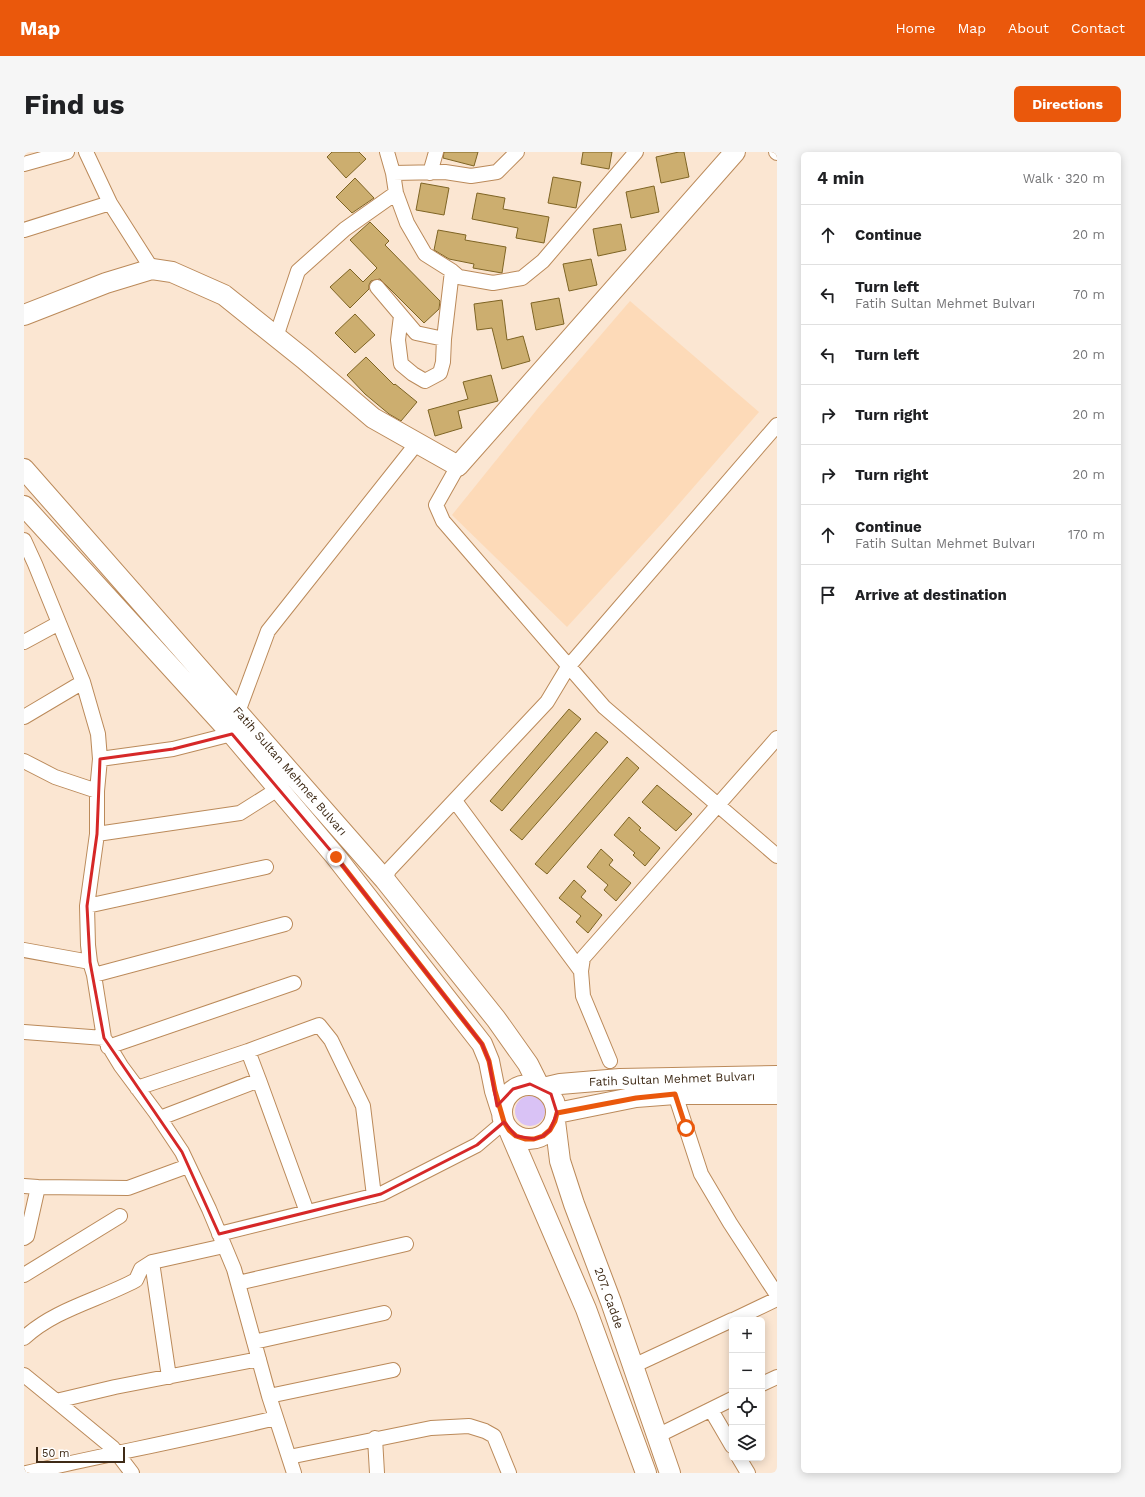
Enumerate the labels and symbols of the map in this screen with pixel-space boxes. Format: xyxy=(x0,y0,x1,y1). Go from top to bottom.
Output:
street label: Fatih Sultan Mehmet Bulvarı xyxy=(230,704,350,838)
route end xyxy=(327,848,345,866)
street label: Fatih Sultan Mehmet Bulvarı xyxy=(589,1069,755,1089)
route start xyxy=(677,1119,695,1137)
street label: 207. Cadde xyxy=(591,1265,627,1331)
scale bar xyxy=(36,1445,125,1464)

